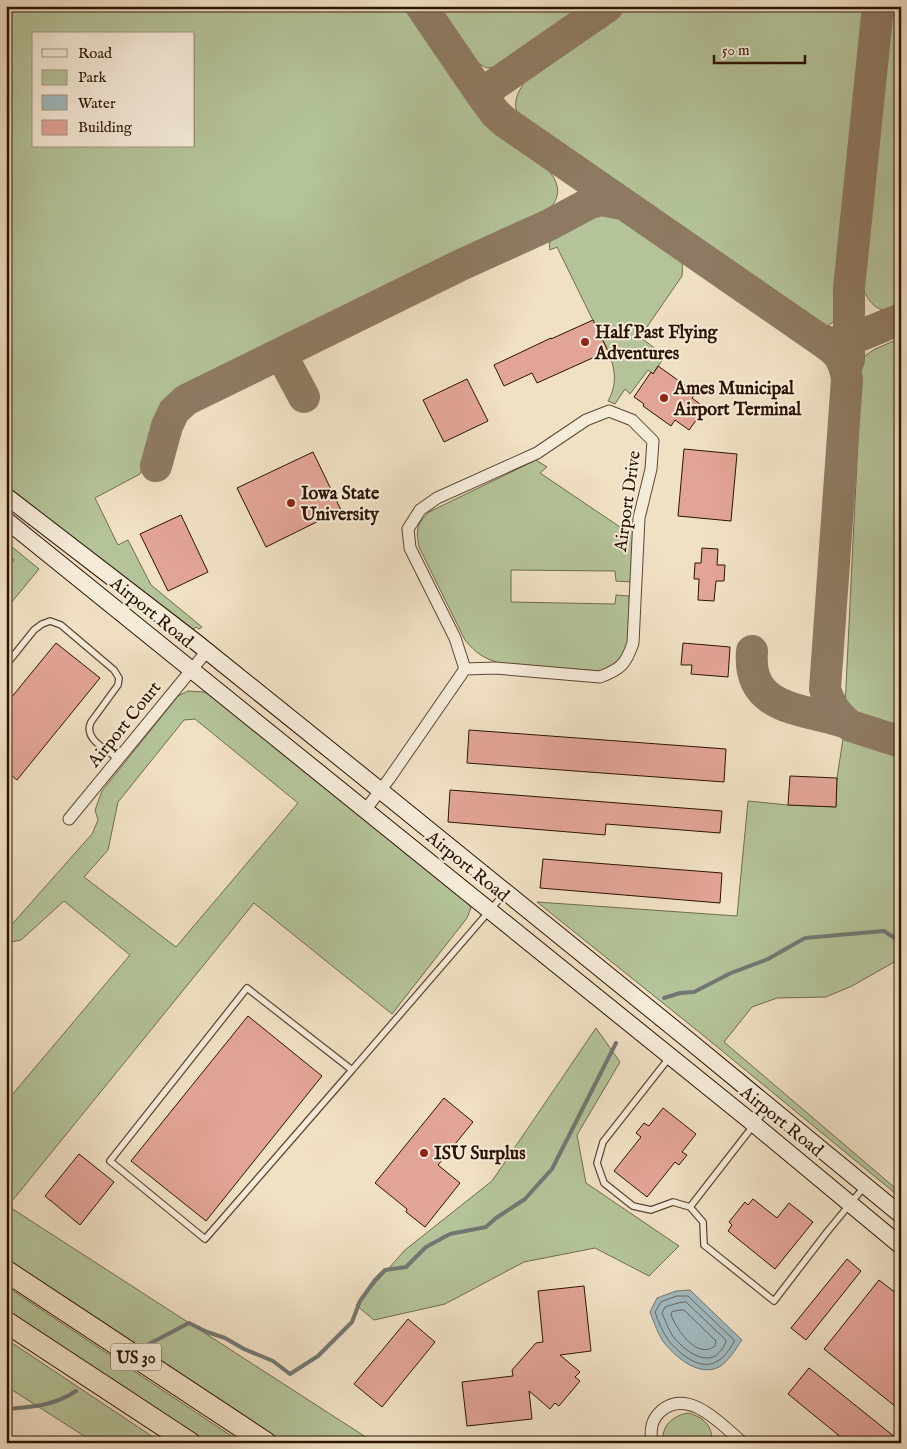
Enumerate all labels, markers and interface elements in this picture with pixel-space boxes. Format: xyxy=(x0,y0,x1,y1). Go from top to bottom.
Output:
legend xyxy=(32,32,195,148)
scale bar xyxy=(714,32,806,64)
text: 50 m xyxy=(722,41,750,60)
text: Road xyxy=(78,44,113,63)
text: Park xyxy=(78,68,108,87)
text: Water xyxy=(78,94,116,113)
text: Building xyxy=(78,118,133,137)
place label: Half Past Flying Adventures xyxy=(594,322,719,366)
marker: Half Past Flying Adventures xyxy=(579,336,591,348)
place label: Ames Municipal Airport Terminal xyxy=(673,378,802,422)
marker: Ames Municipal Airport Terminal xyxy=(658,392,670,404)
street label: Airport Drive xyxy=(610,449,647,554)
place label: Iowa State University xyxy=(300,483,380,527)
marker: Iowa State University xyxy=(285,497,297,509)
street label: Airport Road xyxy=(104,572,198,654)
street label: Airport Court xyxy=(83,677,167,774)
street label: Airport Road xyxy=(420,826,514,908)
street label: Airport Road xyxy=(734,1081,828,1163)
place label: ISU Surplus xyxy=(434,1143,526,1166)
marker: ISU Surplus xyxy=(418,1147,430,1159)
road number: US 30 xyxy=(111,1344,161,1370)

